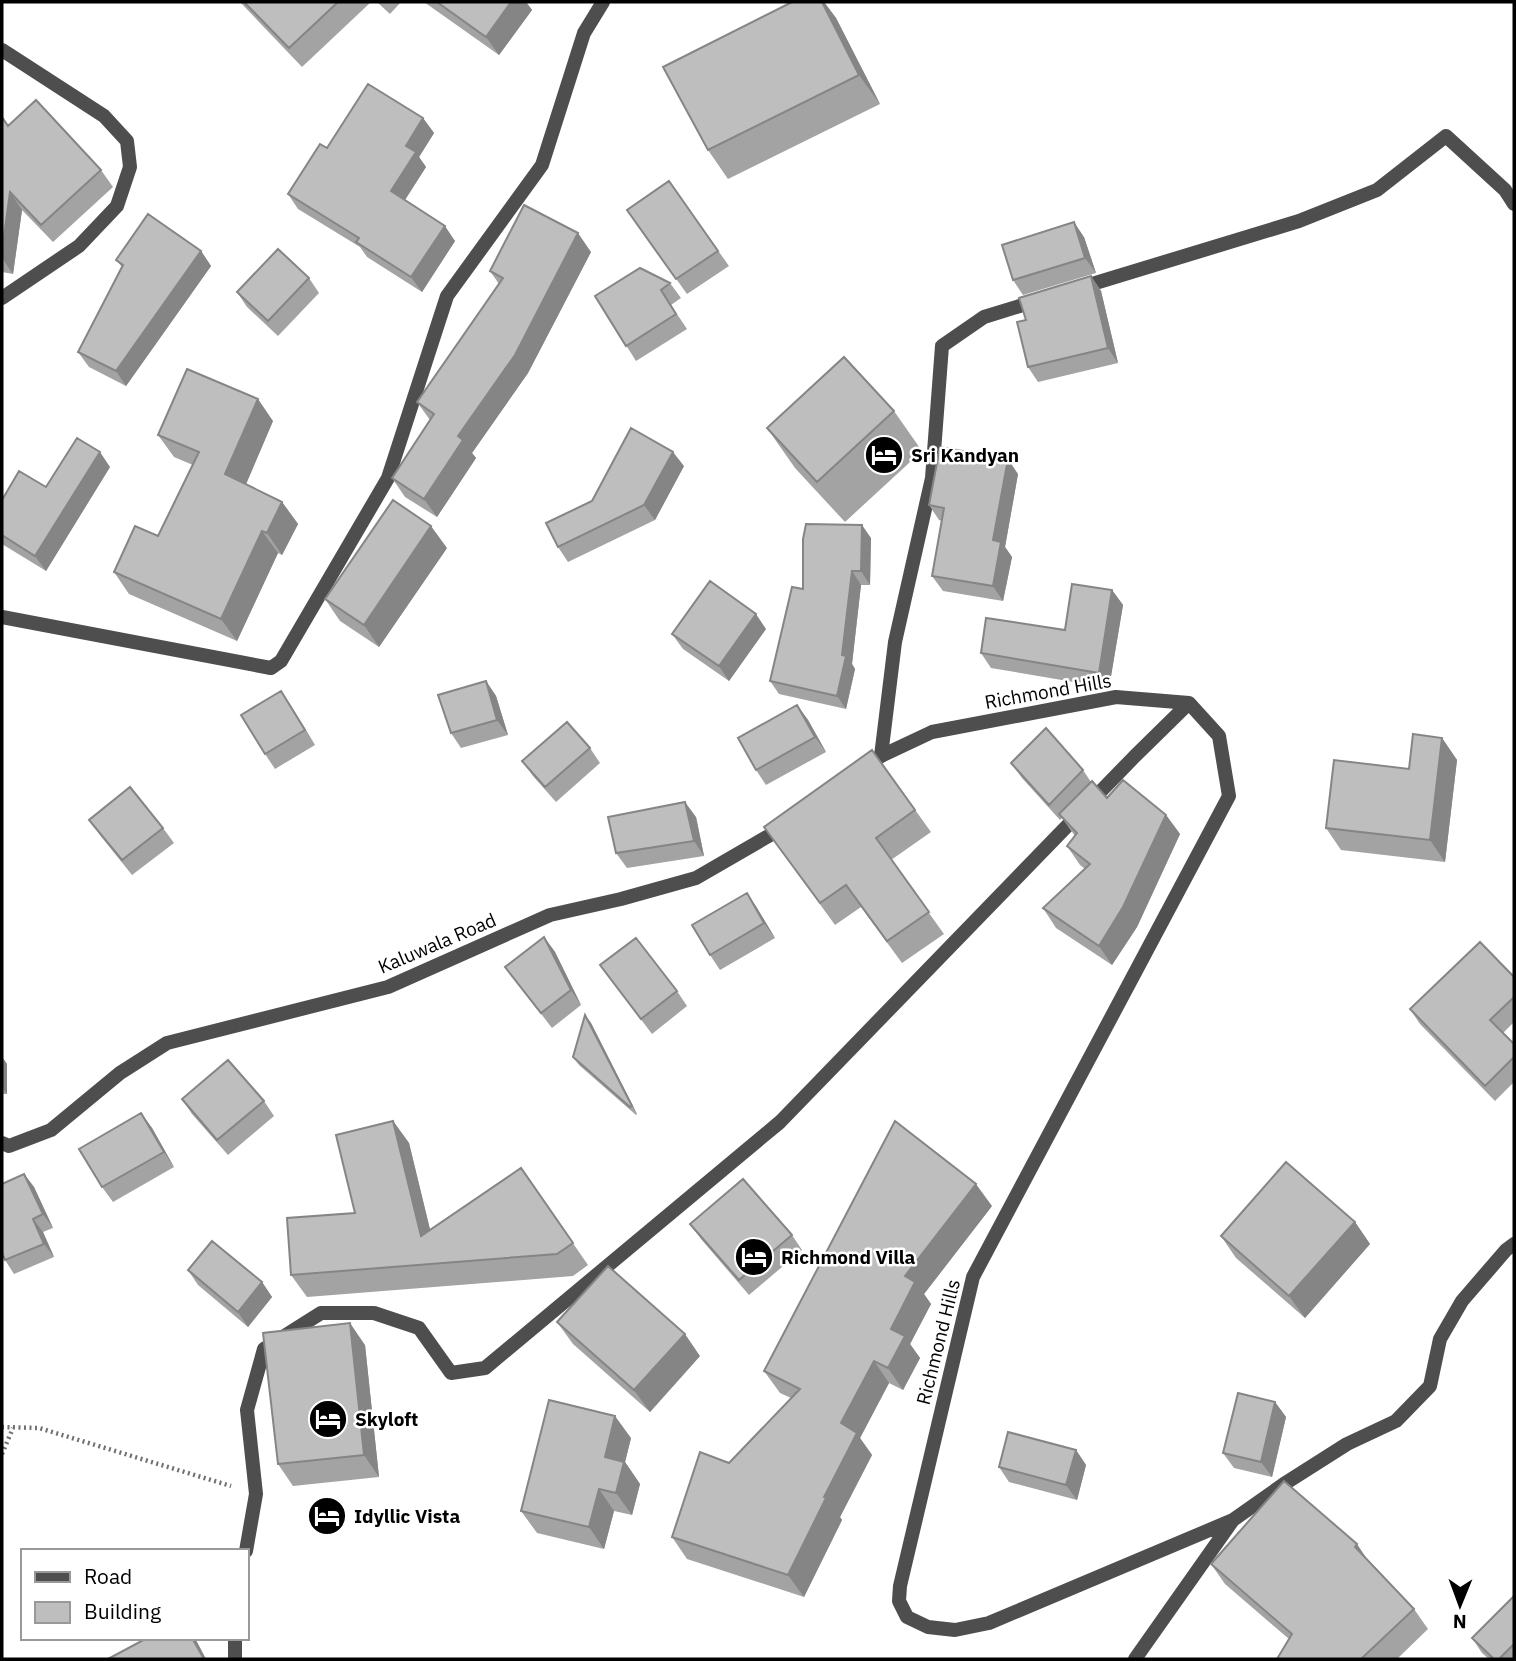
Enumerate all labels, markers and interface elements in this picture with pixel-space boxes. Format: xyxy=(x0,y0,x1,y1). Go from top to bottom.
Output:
hotel icon: Sri Kandyan xyxy=(863,434,905,476)
place label: Sri Kandyan xyxy=(911,443,1019,467)
street label: Richmond Hills xyxy=(983,668,1113,714)
street label: Kaluwala Road xyxy=(374,907,500,979)
hotel icon: Richmond Villa xyxy=(733,1236,775,1278)
place label: Richmond Villa xyxy=(781,1245,916,1269)
street label: Richmond Hills xyxy=(911,1277,965,1407)
hotel icon: Skyloft xyxy=(307,1398,349,1440)
place label: Skyloft xyxy=(355,1407,418,1431)
hotel icon: Idyllic Vista xyxy=(306,1495,348,1537)
place label: Idyllic Vista xyxy=(354,1504,460,1528)
legend xyxy=(21,1549,248,1640)
text: Road xyxy=(84,1562,132,1590)
north arrow xyxy=(1425,1570,1495,1640)
text: Building xyxy=(84,1597,161,1625)
text: N xyxy=(1453,1610,1467,1634)

